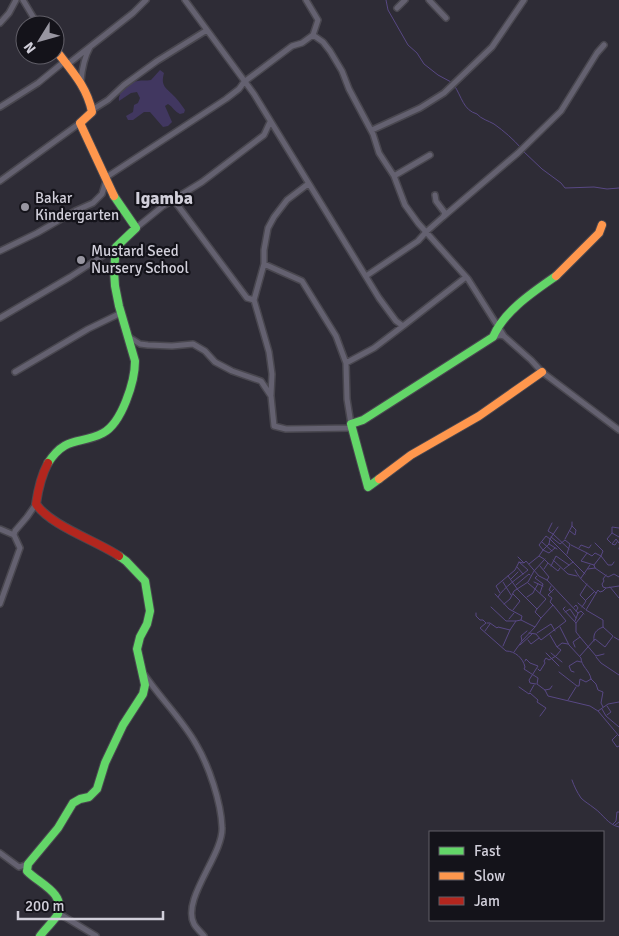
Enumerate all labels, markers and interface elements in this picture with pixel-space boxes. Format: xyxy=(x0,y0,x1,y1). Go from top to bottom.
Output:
north arrow xyxy=(15,15,65,65)
text: N xyxy=(20,39,40,57)
district label: Igamba xyxy=(135,187,193,209)
place label: Bakar Kindergarten xyxy=(35,189,119,224)
marker: Bakar Kindergarten xyxy=(19,201,31,213)
place label: Mustard Seed Nursery School xyxy=(91,242,189,277)
marker: Mustard Seed Nursery School xyxy=(75,254,87,266)
legend xyxy=(429,831,604,921)
text: Fast xyxy=(474,842,501,860)
text: Slow xyxy=(474,867,505,885)
scale bar xyxy=(18,888,162,920)
text: Jam xyxy=(474,892,500,910)
text: 200 m xyxy=(25,897,65,915)

